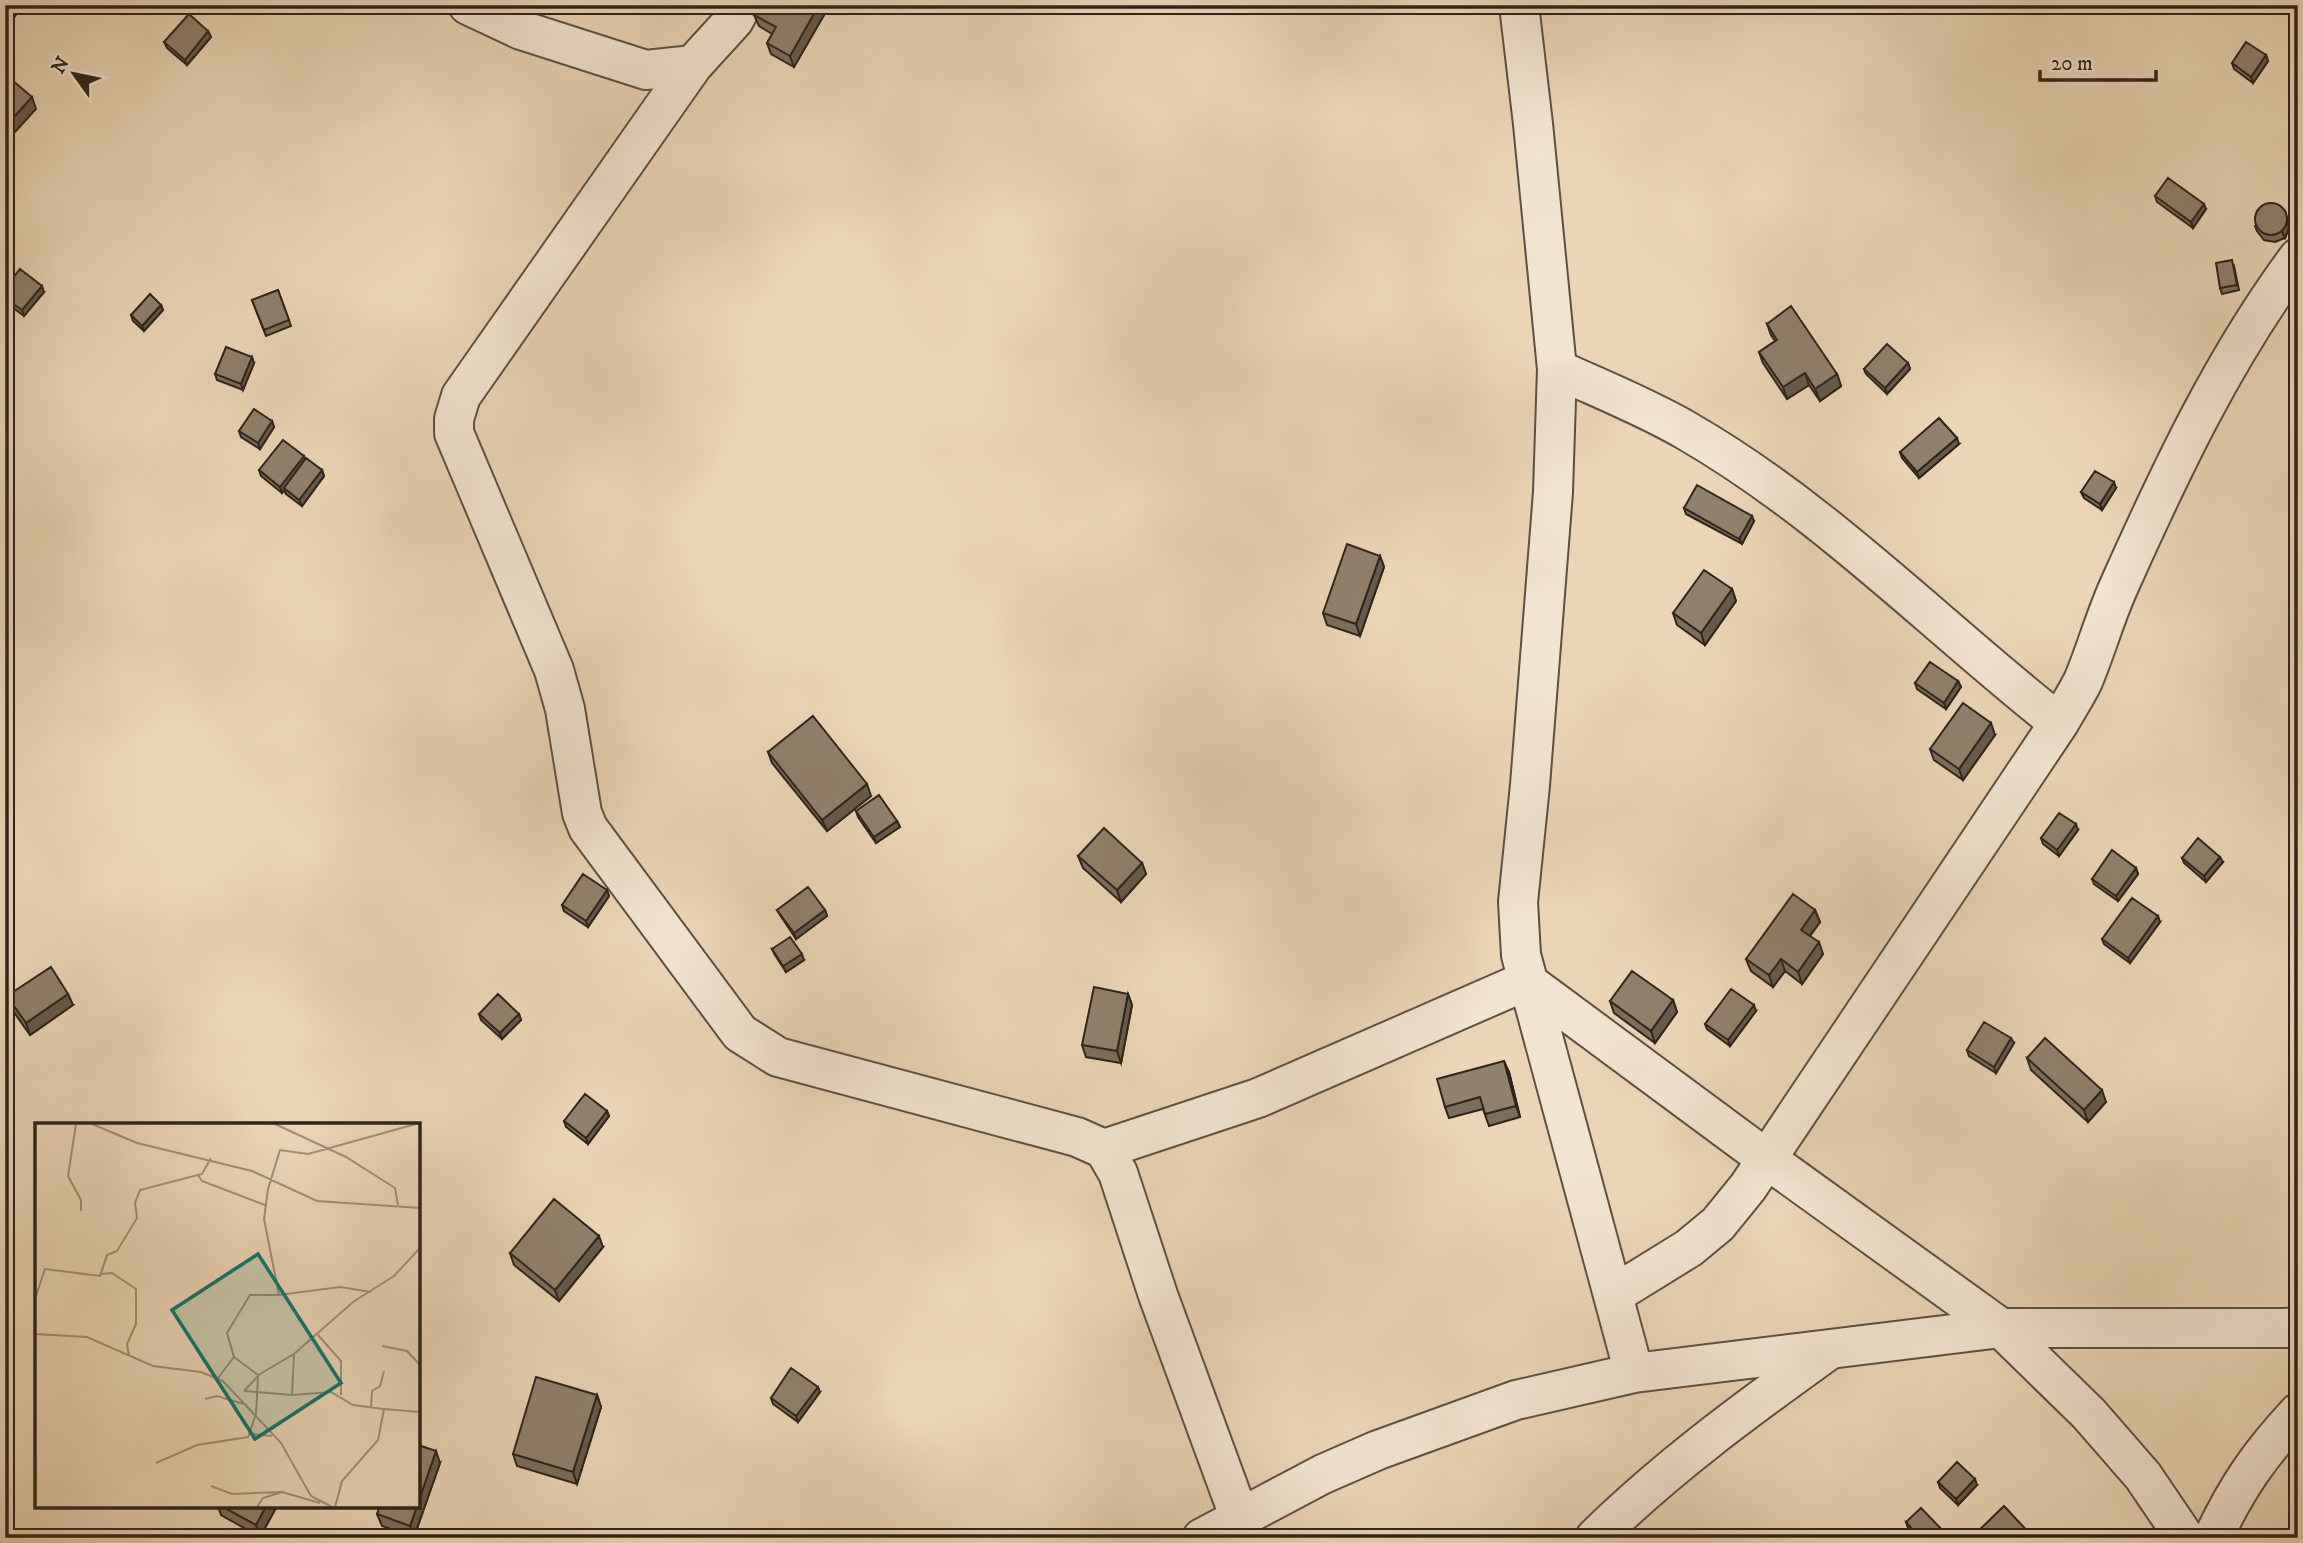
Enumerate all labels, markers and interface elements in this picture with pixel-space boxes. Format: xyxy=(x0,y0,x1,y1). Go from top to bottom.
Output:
north arrow xyxy=(38,38,108,108)
scale bar xyxy=(2040,38,2156,82)
text: 20 m xyxy=(2051,51,2093,77)
text: N xyxy=(47,52,75,78)
inset map xyxy=(35,1123,420,1508)

